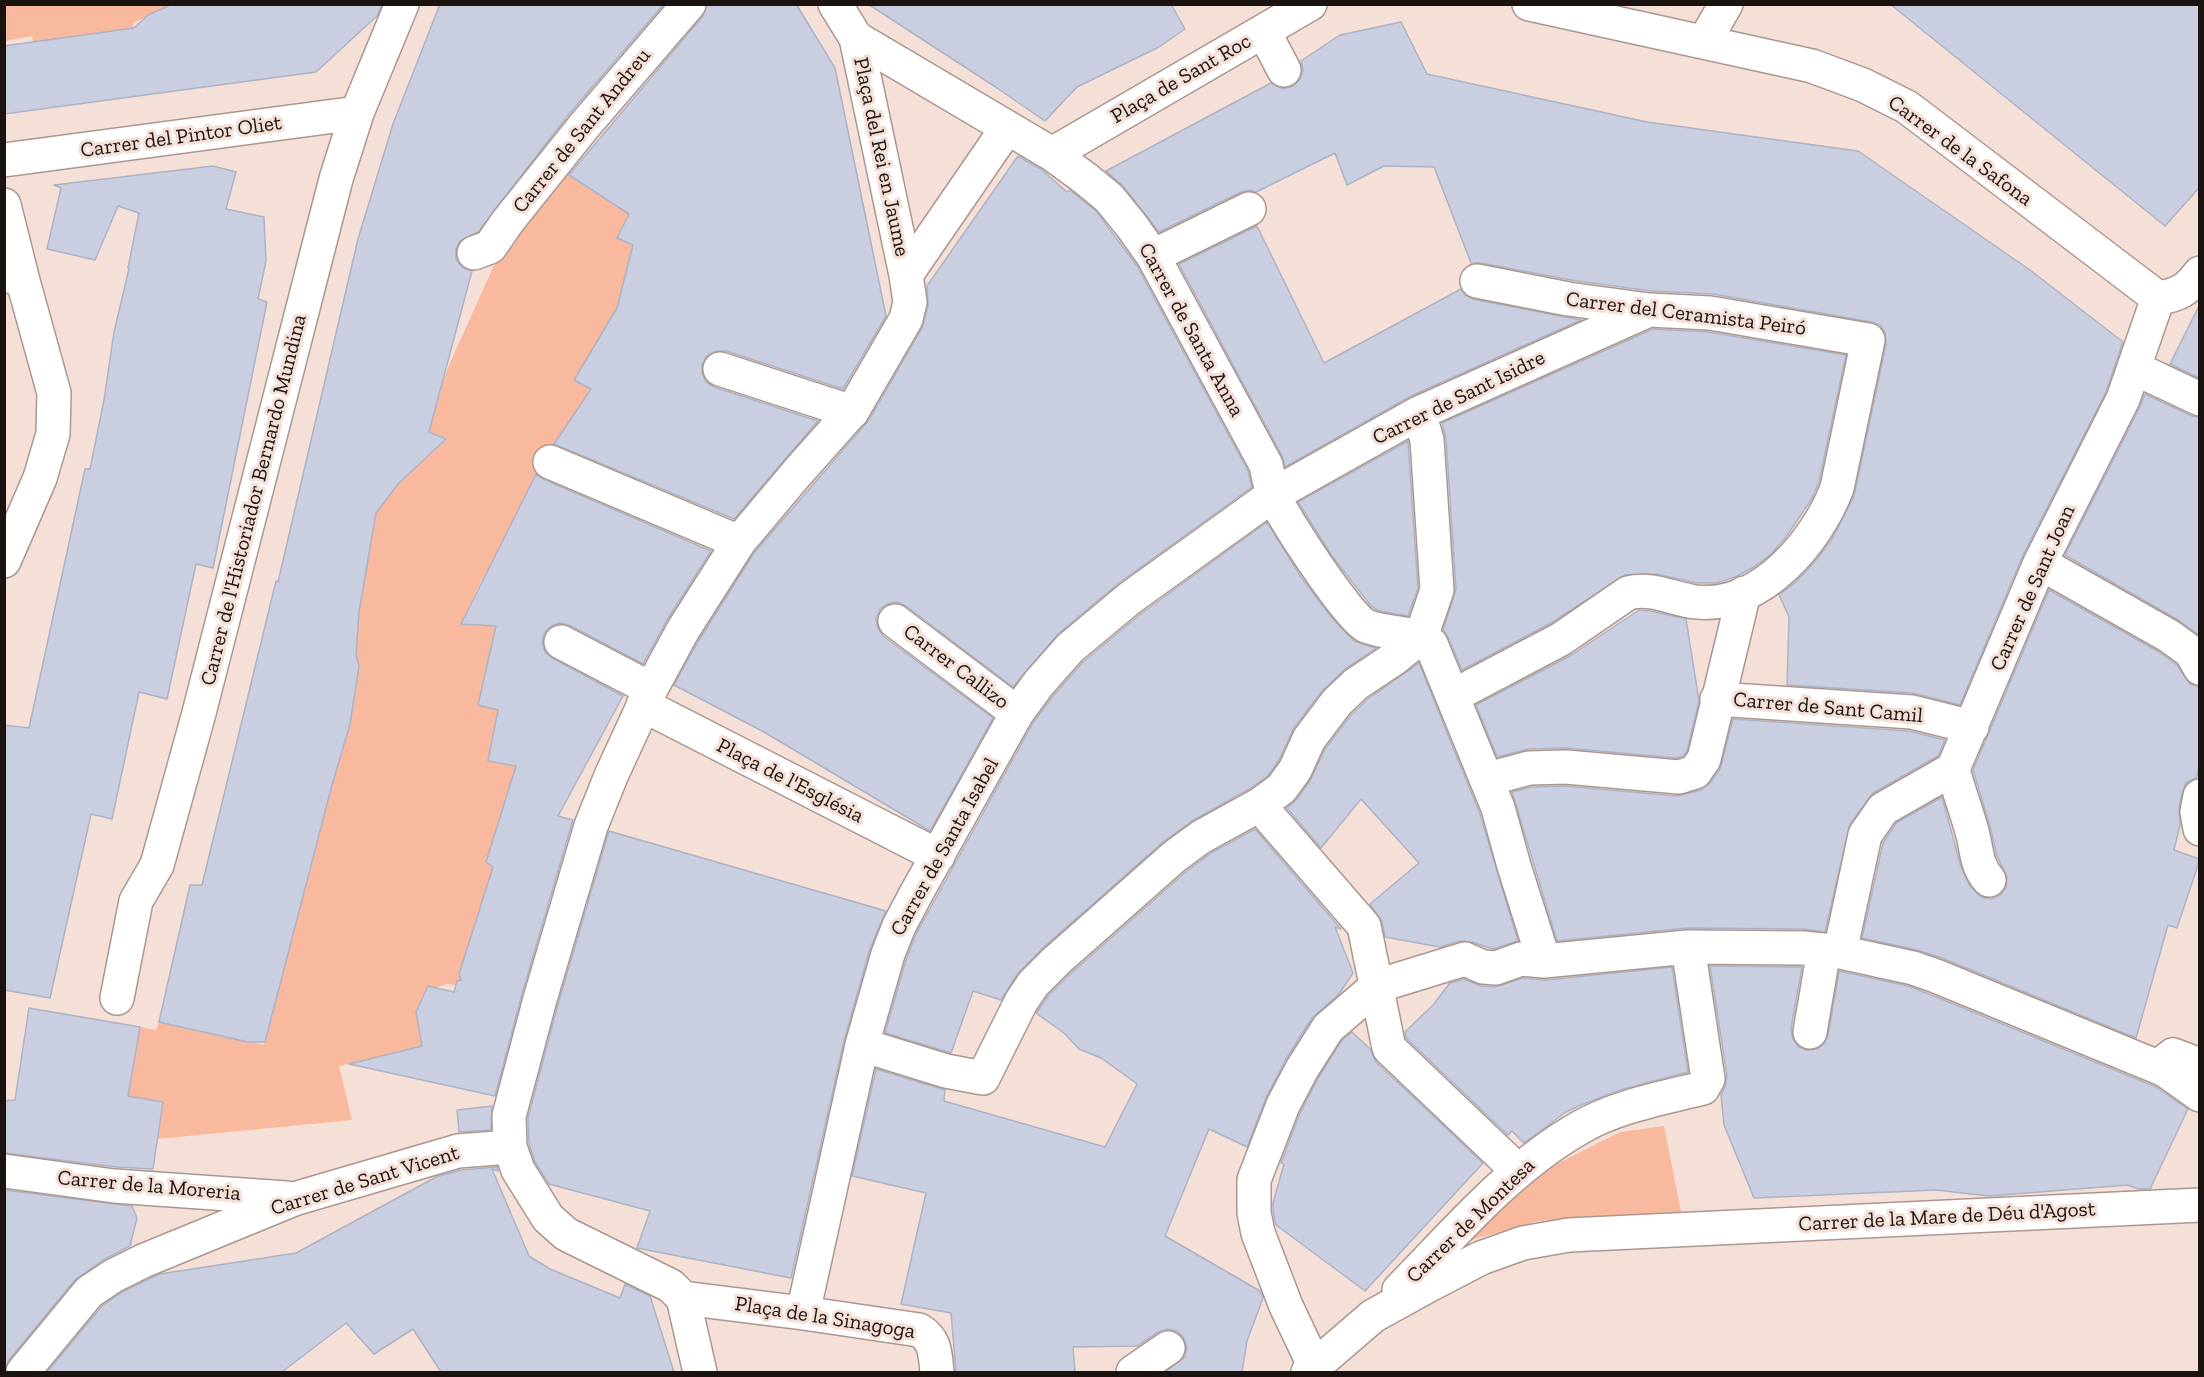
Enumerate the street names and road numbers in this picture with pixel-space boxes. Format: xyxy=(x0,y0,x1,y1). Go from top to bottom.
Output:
street label: Plaça de Sant Roc xyxy=(1106,29,1256,129)
street label: Carrer de Sant Andreu xyxy=(508,44,656,218)
street label: Plaça del Rei en Jaume xyxy=(848,55,914,259)
street label: Carrer de la Safona xyxy=(1883,90,2037,212)
street label: Carrer del Pintor Oliet xyxy=(79,110,283,164)
street label: Carrer de Santa Anna xyxy=(1133,239,1249,421)
street label: Carrer del Ceramista Peiró xyxy=(1564,287,1808,341)
street label: Carrer de l'Historiador Bernardo Mundina xyxy=(196,312,312,688)
street label: Carrer de Sant Isidre xyxy=(1369,345,1549,451)
street label: Carrer de Sant Joan xyxy=(1985,501,2081,675)
street label: Carrer Callizo xyxy=(898,619,1014,715)
street label: Carrer de Sant Camil xyxy=(1732,687,1924,729)
street label: Plaça de l'Església xyxy=(712,733,868,829)
street label: Carrer de Santa Isabel xyxy=(886,754,1004,940)
street label: Carrer de Sant Vicent xyxy=(268,1140,462,1222)
street label: Carrer de Montesa xyxy=(1402,1153,1540,1289)
street label: Carrer de la Moreria xyxy=(56,1165,242,1207)
street label: Carrer de la Mare de Déu d'Agost xyxy=(1798,1197,2096,1237)
street label: Plaça de la Sinagoga xyxy=(733,1291,917,1345)

